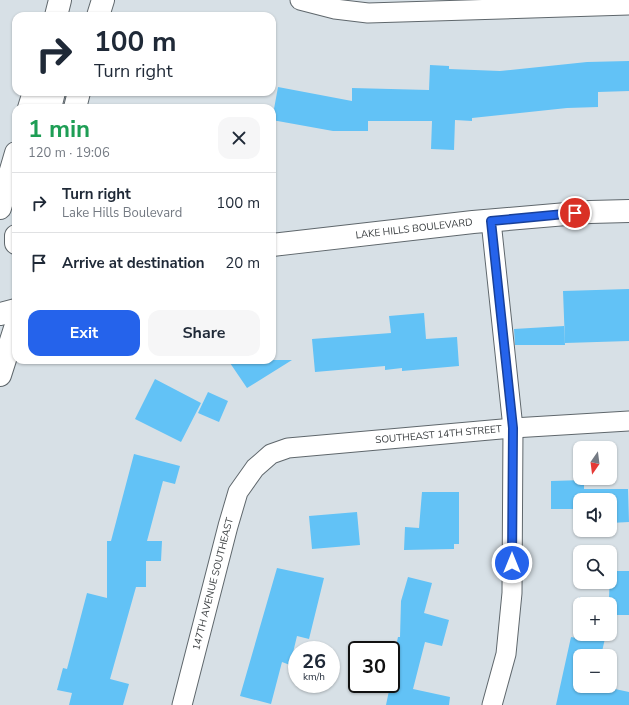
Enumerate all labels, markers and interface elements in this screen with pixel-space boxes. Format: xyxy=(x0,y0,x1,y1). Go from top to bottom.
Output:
text: 100 m xyxy=(94,23,177,61)
icon: right xyxy=(28,28,80,80)
text: Turn right xyxy=(94,59,173,83)
text: 1 min xyxy=(28,113,90,145)
button: close xyxy=(218,117,260,159)
text: 120 m · 19:06 xyxy=(28,144,110,162)
text: Turn right xyxy=(62,184,131,204)
icon: right xyxy=(28,192,50,214)
text: 100 m xyxy=(216,193,260,213)
pin xyxy=(558,196,592,230)
icon: arrive xyxy=(564,202,586,224)
text: Lake Hills Boulevard xyxy=(62,204,182,222)
street label: LAKE HILLS BOULEVARD xyxy=(355,215,473,242)
icon: arrive xyxy=(28,252,50,274)
text: Arrive at destination xyxy=(62,253,205,273)
text: 20 m xyxy=(225,253,260,273)
button: Exit xyxy=(28,310,140,356)
button: Share xyxy=(148,310,260,356)
street label: SOUTHEAST 14TH STREET xyxy=(375,422,502,447)
north arrow xyxy=(573,441,617,485)
map controls xyxy=(573,441,617,693)
button: sound xyxy=(573,493,617,537)
street label: 147TH AVENUE SOUTHEAST xyxy=(189,516,237,652)
position arrow xyxy=(491,542,533,584)
button: search xyxy=(573,545,617,589)
button: + xyxy=(573,597,617,641)
speed limit sign: 30 xyxy=(348,641,400,693)
text: 26 xyxy=(302,648,326,675)
button: − xyxy=(573,649,617,693)
text: km/h xyxy=(303,670,325,684)

